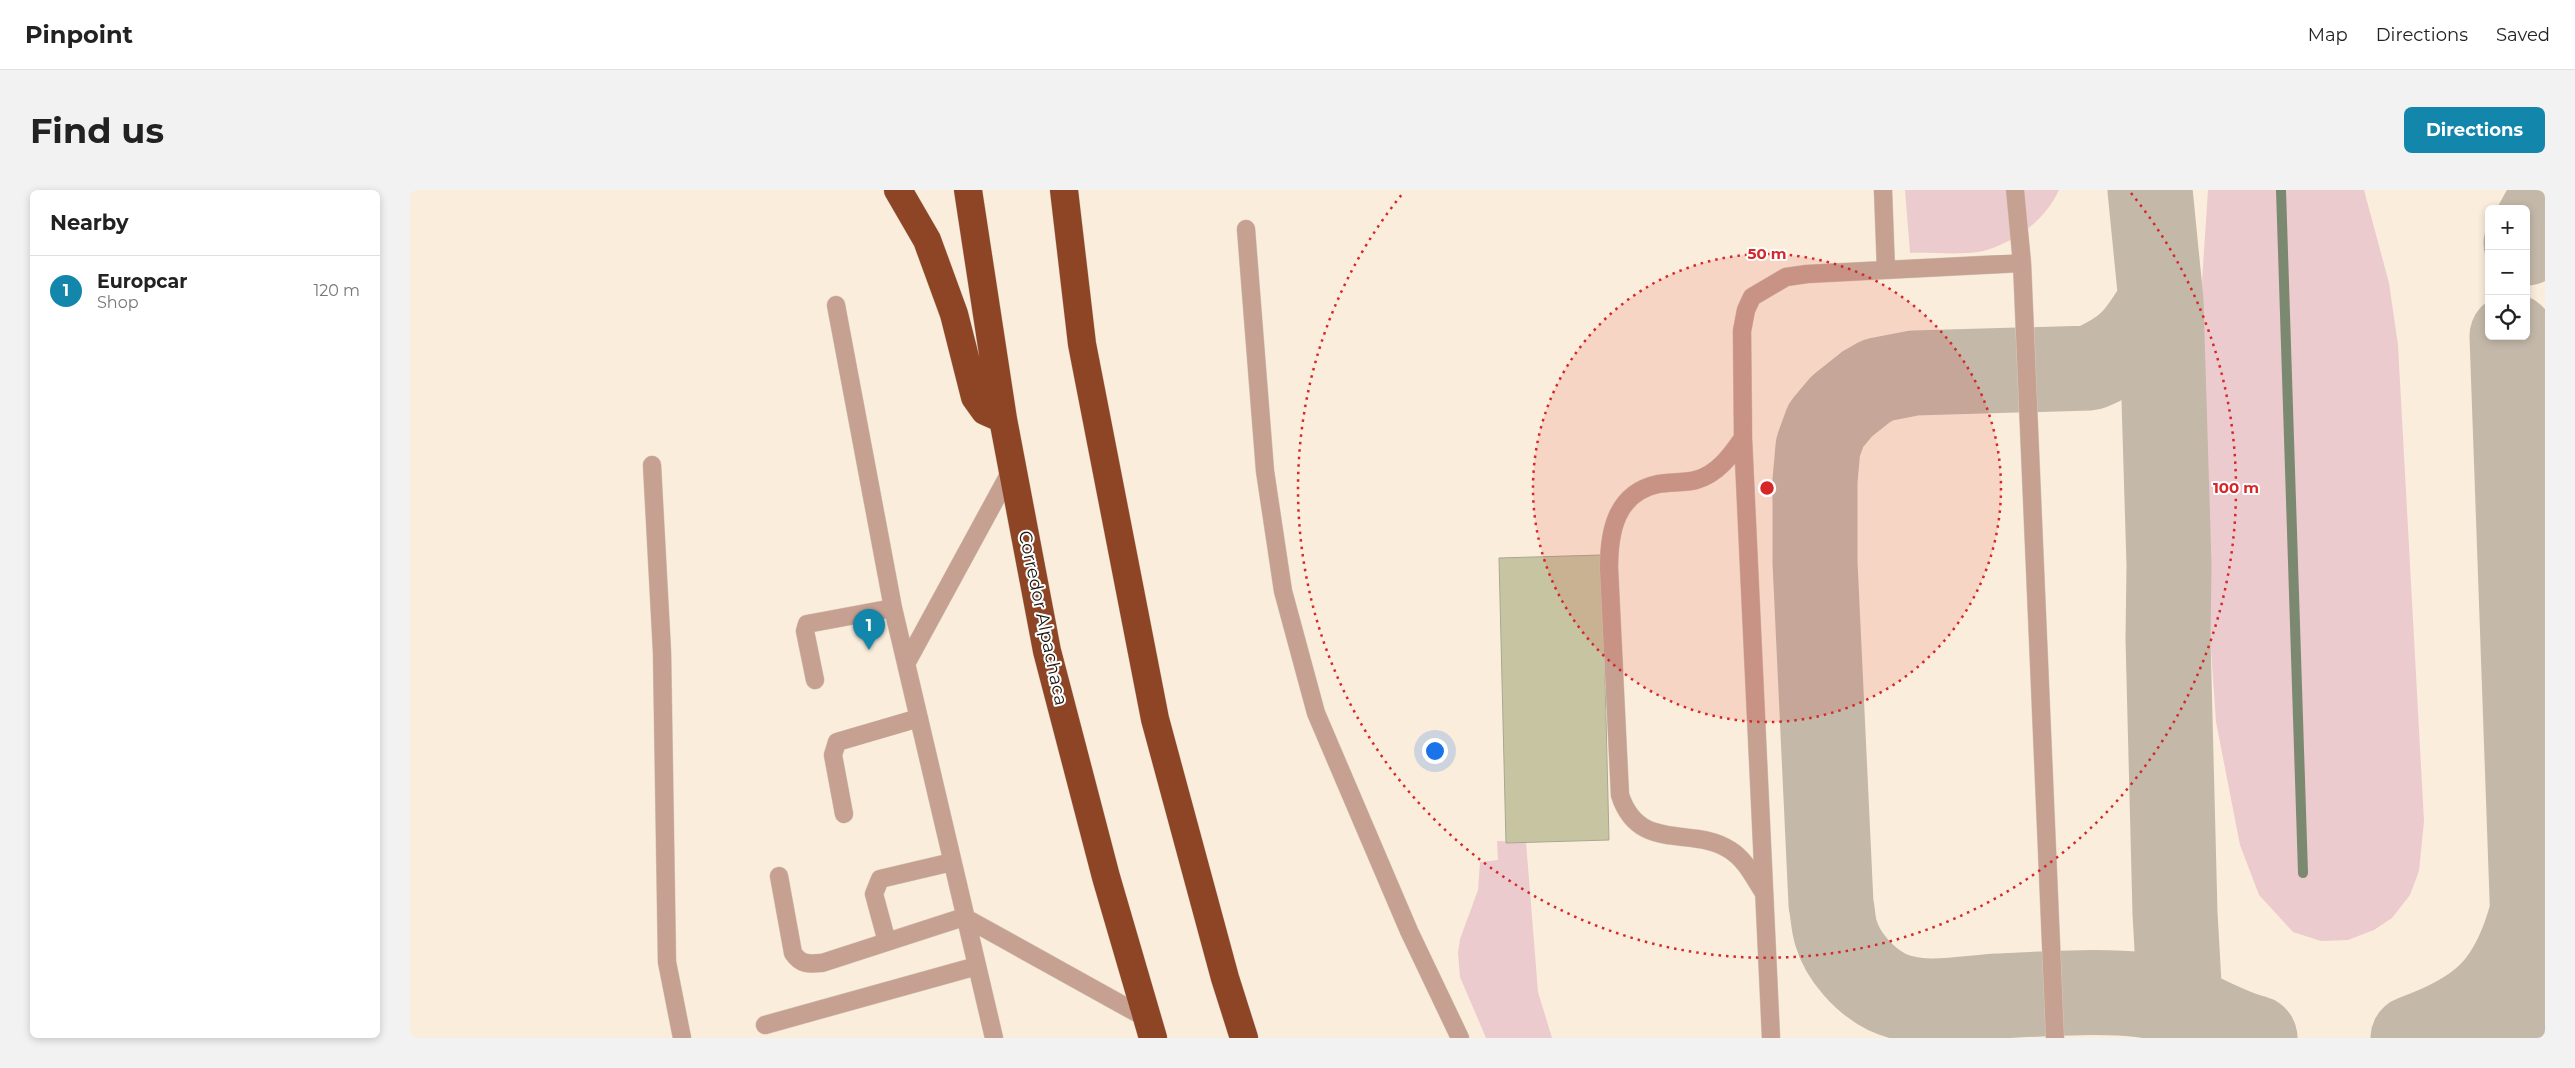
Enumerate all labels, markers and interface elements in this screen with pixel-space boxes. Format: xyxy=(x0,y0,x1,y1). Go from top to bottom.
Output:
text: Pinpoint xyxy=(25,20,133,49)
text: Map xyxy=(2308,24,2348,46)
text: Directions xyxy=(2376,24,2468,46)
text: Saved xyxy=(2496,24,2550,46)
button: Directions xyxy=(2404,107,2545,153)
text: Find us xyxy=(30,109,164,152)
map controls xyxy=(2485,205,2530,340)
button: + xyxy=(2485,205,2530,250)
text: Nearby xyxy=(50,210,129,235)
text: 50 m xyxy=(1747,244,1787,263)
button: − xyxy=(2485,250,2530,295)
text: Europcar xyxy=(97,270,187,293)
text: 1 xyxy=(63,281,69,300)
text: 120 m xyxy=(313,281,360,300)
text: Shop xyxy=(97,293,139,312)
button: locate xyxy=(2485,295,2530,340)
text: 100 m xyxy=(2213,478,2259,497)
centre of rings xyxy=(1758,479,1776,497)
street label: Corredor Alpachaca xyxy=(1014,529,1072,707)
pin: 1 xyxy=(853,609,885,650)
your location xyxy=(1422,738,1448,764)

